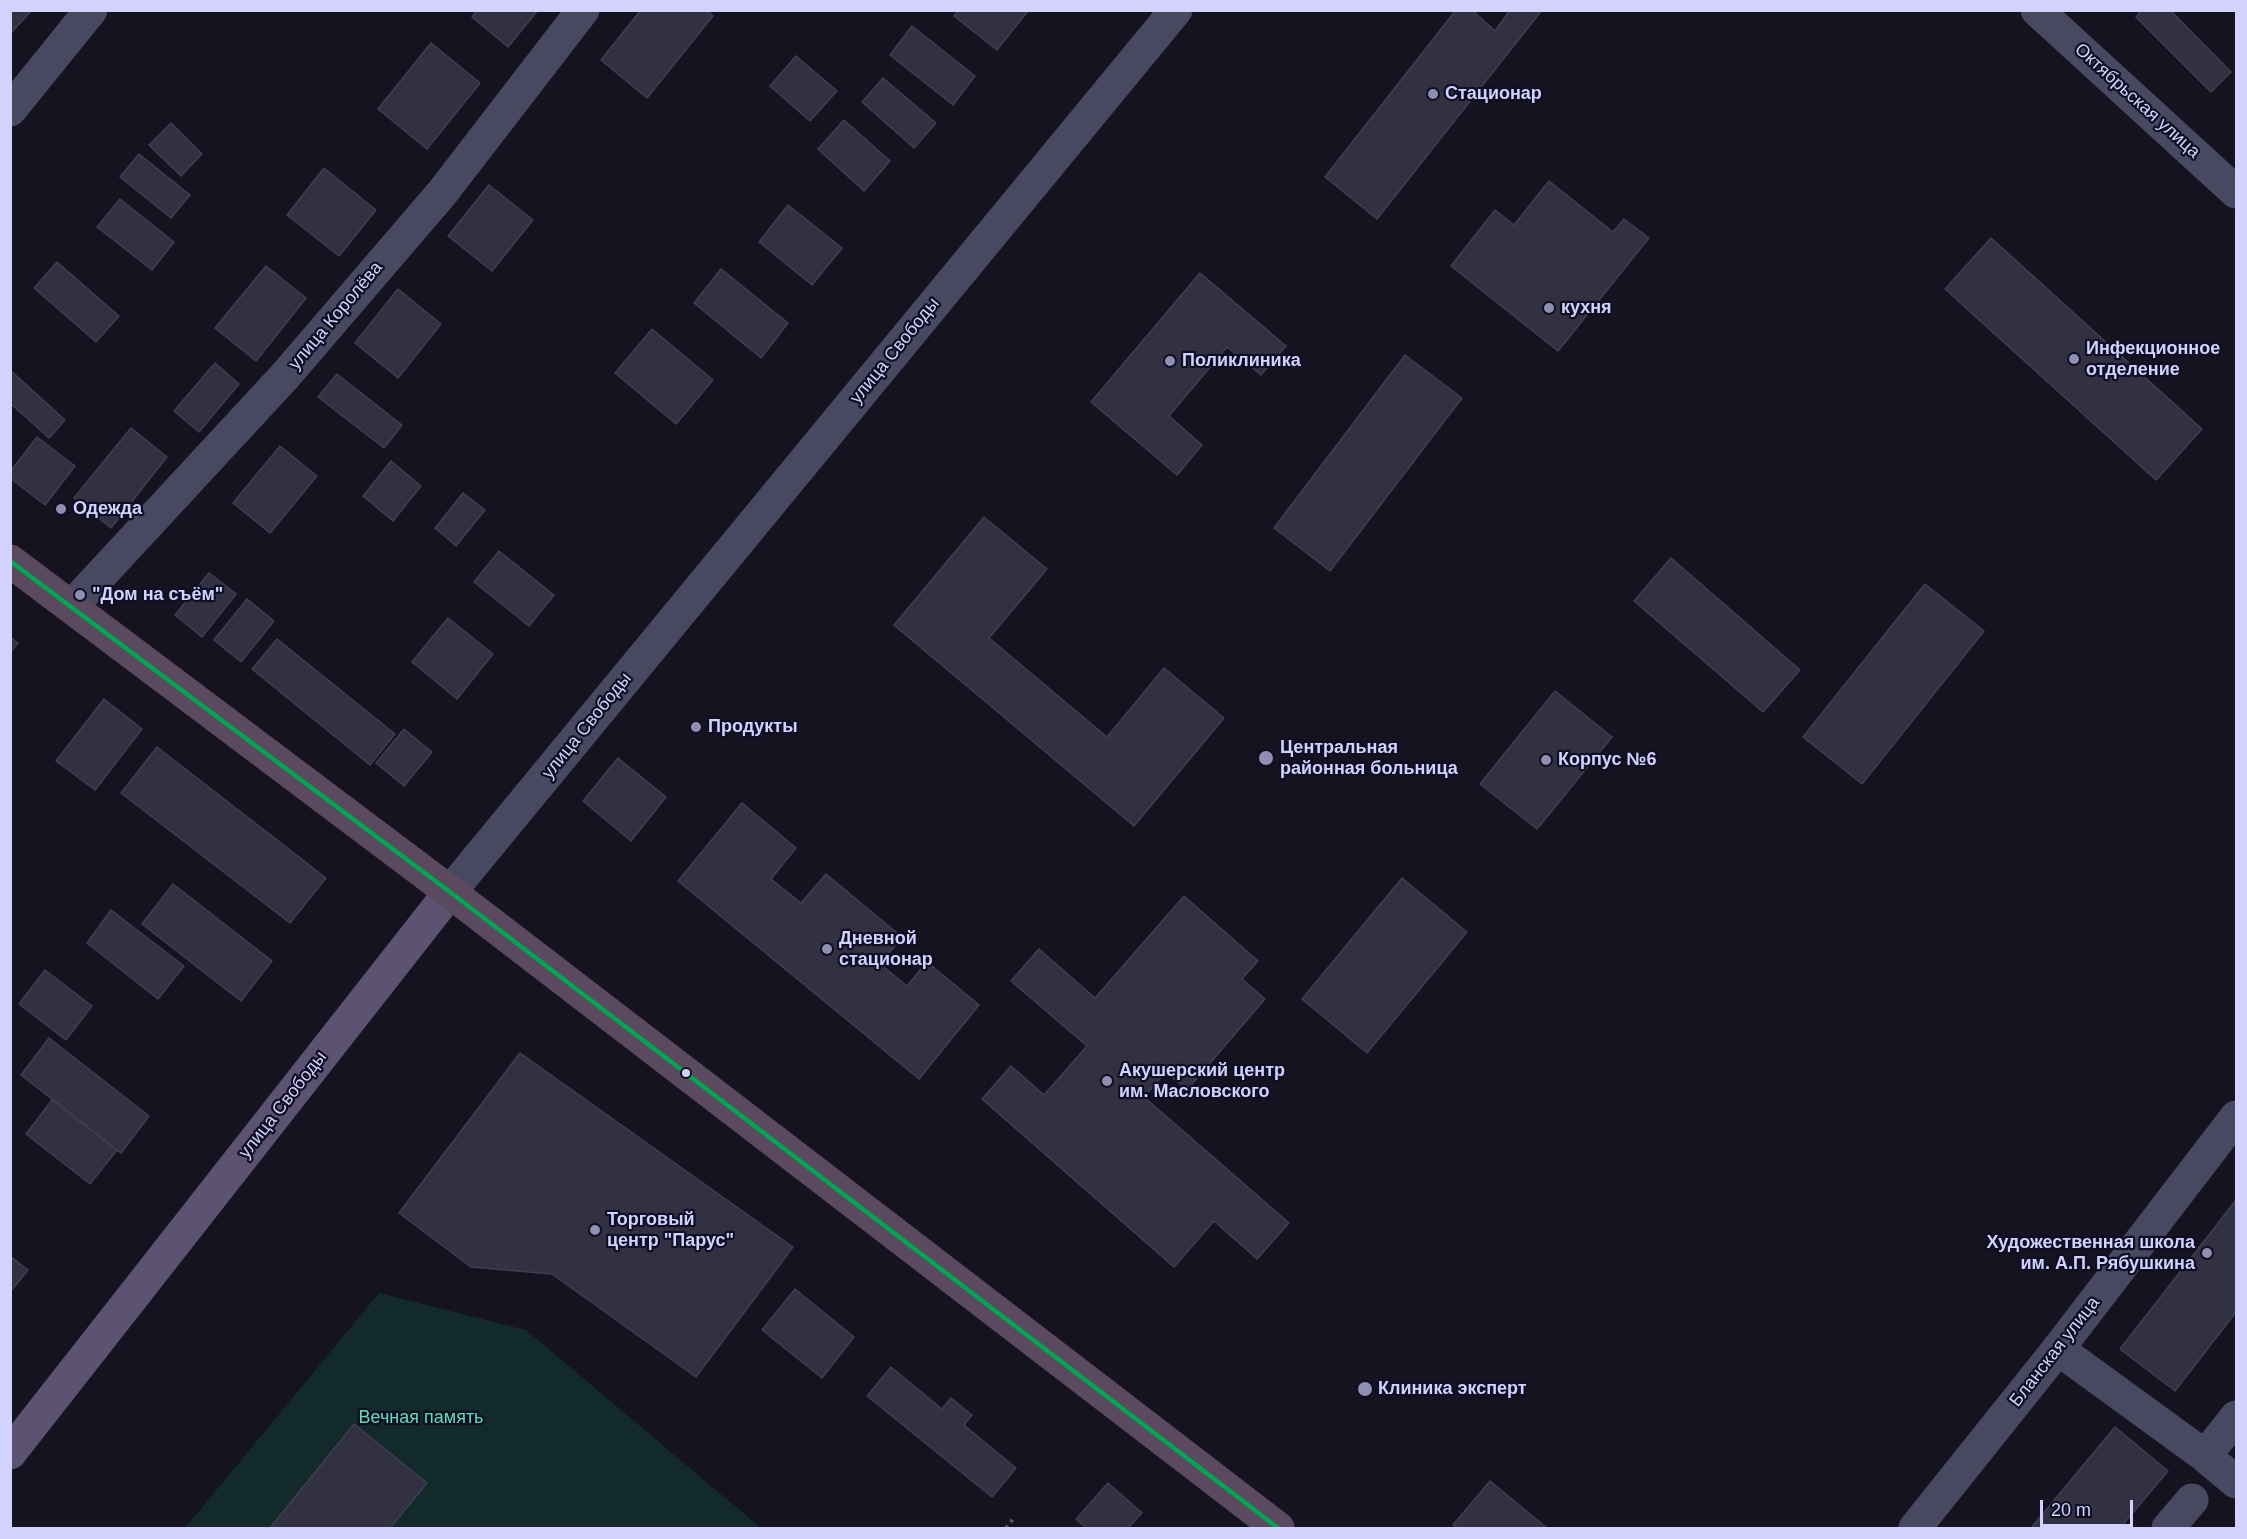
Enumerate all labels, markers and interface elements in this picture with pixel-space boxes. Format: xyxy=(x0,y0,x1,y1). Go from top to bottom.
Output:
street label: Октябрьская улица xyxy=(2070,39,2204,163)
place label: Стационар xyxy=(1445,83,1542,105)
marker: Стационар xyxy=(1426,87,1440,101)
street label: улица Королёва xyxy=(285,258,387,374)
street label: улица Свободы xyxy=(846,294,944,408)
place label: кухня xyxy=(1561,297,1612,319)
marker: кухня xyxy=(1542,301,1556,315)
place label: Инфекционное отделение xyxy=(2086,338,2220,380)
place label: Поликлиника xyxy=(1182,350,1301,372)
marker: Инфекционное отделение xyxy=(2067,352,2081,366)
marker: Поликлиника xyxy=(1163,354,1177,368)
place label: Одежда xyxy=(73,498,142,520)
marker: Одежда xyxy=(54,502,68,516)
place label: "Дом на съём" xyxy=(92,584,223,606)
marker: "Дом на съём" xyxy=(73,588,87,602)
street label: улица Свободы xyxy=(538,669,636,783)
place label: Продукты xyxy=(708,716,798,738)
marker: Продукты xyxy=(689,720,703,734)
place label: Центральная районная больница xyxy=(1280,737,1458,780)
marker: Центральная районная больница xyxy=(1257,749,1275,767)
place label: Корпус №6 xyxy=(1558,749,1656,771)
marker: Корпус №6 xyxy=(1539,753,1553,767)
place label: Дневной стационар xyxy=(839,928,933,970)
marker: Дневной стационар xyxy=(820,942,834,956)
street label: улица Свободы xyxy=(234,1047,332,1163)
place label: Акушерский центр им. Масловского xyxy=(1119,1060,1285,1102)
unlabelled marker xyxy=(680,1067,692,1079)
marker: Акушерский центр им. Масловского xyxy=(1100,1074,1114,1088)
place label: Торговый центр "Парус" xyxy=(607,1209,734,1252)
marker: Торговый центр "Парус" xyxy=(588,1223,602,1237)
place label: Художественная школа им. А.П. Рябушкина xyxy=(1986,1232,2195,1274)
marker: Художественная школа им. А.П. Рябушкина xyxy=(2200,1246,2214,1260)
street label: Бланская улица xyxy=(2005,1293,2105,1411)
place label: Клиника эксперт xyxy=(1378,1378,1527,1400)
marker: Клиника эксперт xyxy=(1356,1380,1374,1398)
park label: Вечная память xyxy=(359,1407,483,1429)
scale bar xyxy=(2043,1488,2136,1526)
text: 20 m xyxy=(2051,1500,2091,1520)

